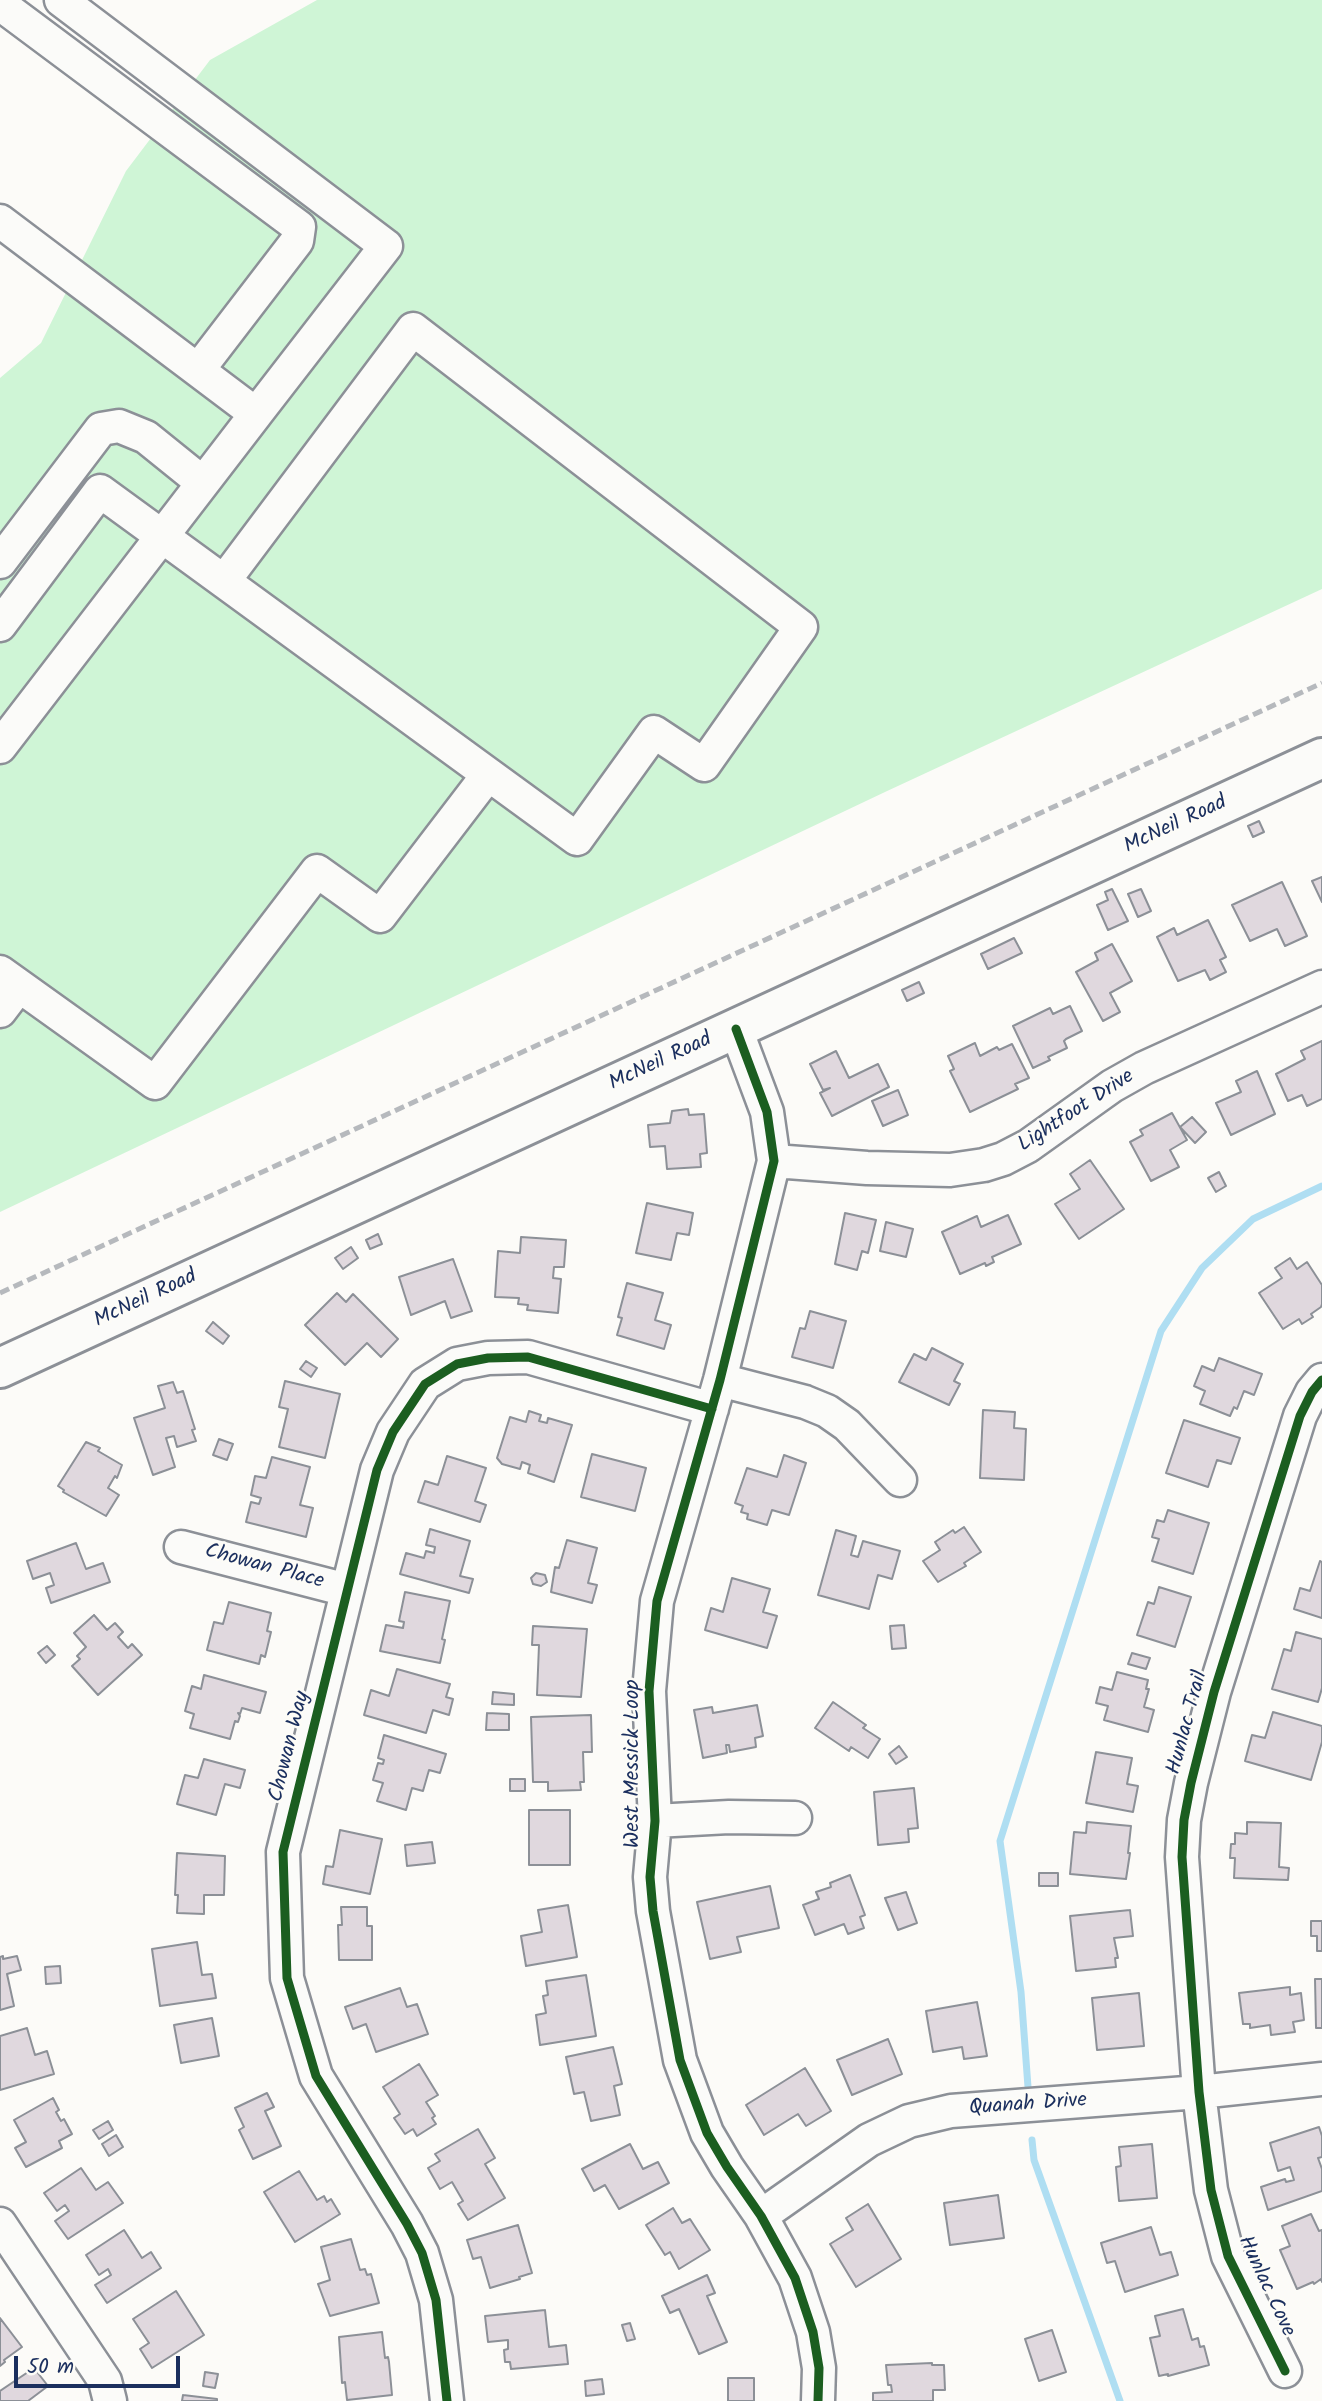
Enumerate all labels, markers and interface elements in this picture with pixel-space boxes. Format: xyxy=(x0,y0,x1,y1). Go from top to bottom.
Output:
street label: McNeil Road xyxy=(1121,791,1231,861)
street label: McNeil Road xyxy=(606,1028,716,1098)
street label: Lightfoot Drive xyxy=(1014,1065,1140,1159)
street label: McNeil Road xyxy=(91,1265,201,1335)
street label: Chowan Place xyxy=(202,1540,326,1596)
street label: Hunlac Trail xyxy=(1163,1668,1215,1778)
street label: West Messick Loop xyxy=(621,1680,647,1848)
street label: Chowan Way xyxy=(265,1689,317,1805)
street label: Quanah Drive xyxy=(968,2089,1088,2123)
street label: Hunlac Cove xyxy=(1231,2232,1299,2342)
scale bar xyxy=(18,2342,184,2386)
text: 50 m xyxy=(27,2351,74,2384)

